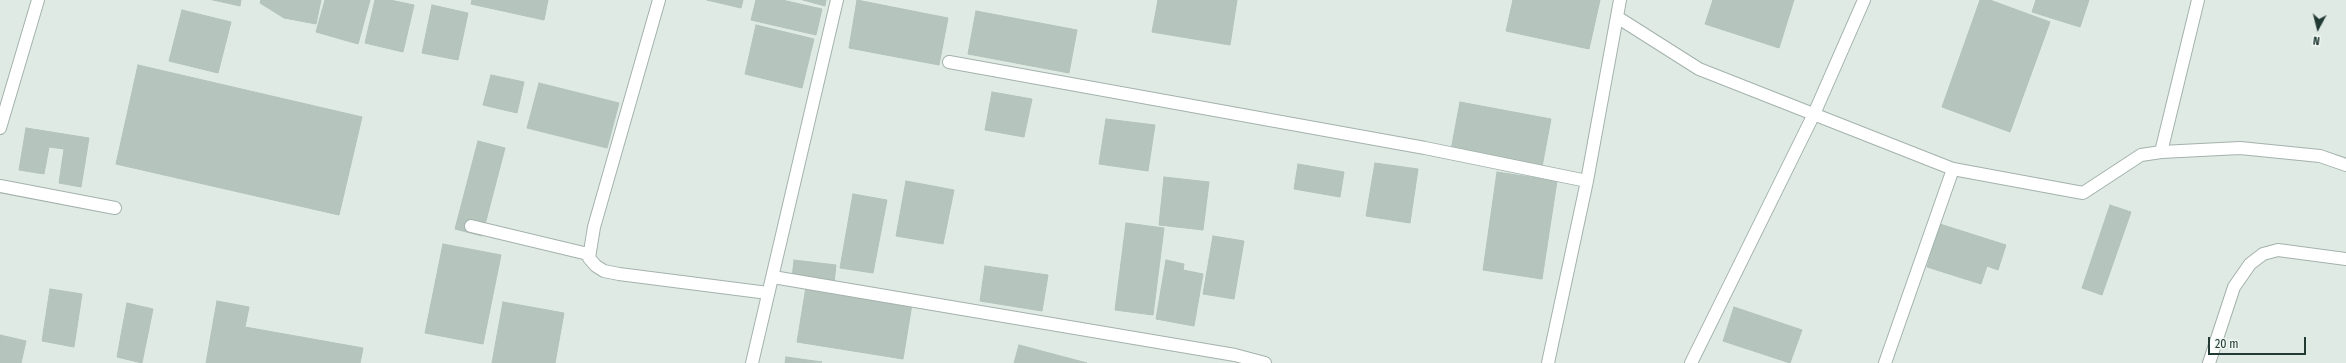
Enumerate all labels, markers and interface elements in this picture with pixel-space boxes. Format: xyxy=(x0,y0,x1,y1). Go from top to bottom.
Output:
north arrow xyxy=(2298,8,2338,48)
text: N xyxy=(2312,34,2321,47)
scale bar xyxy=(2210,329,2308,355)
text: 20 m xyxy=(2215,337,2239,351)

